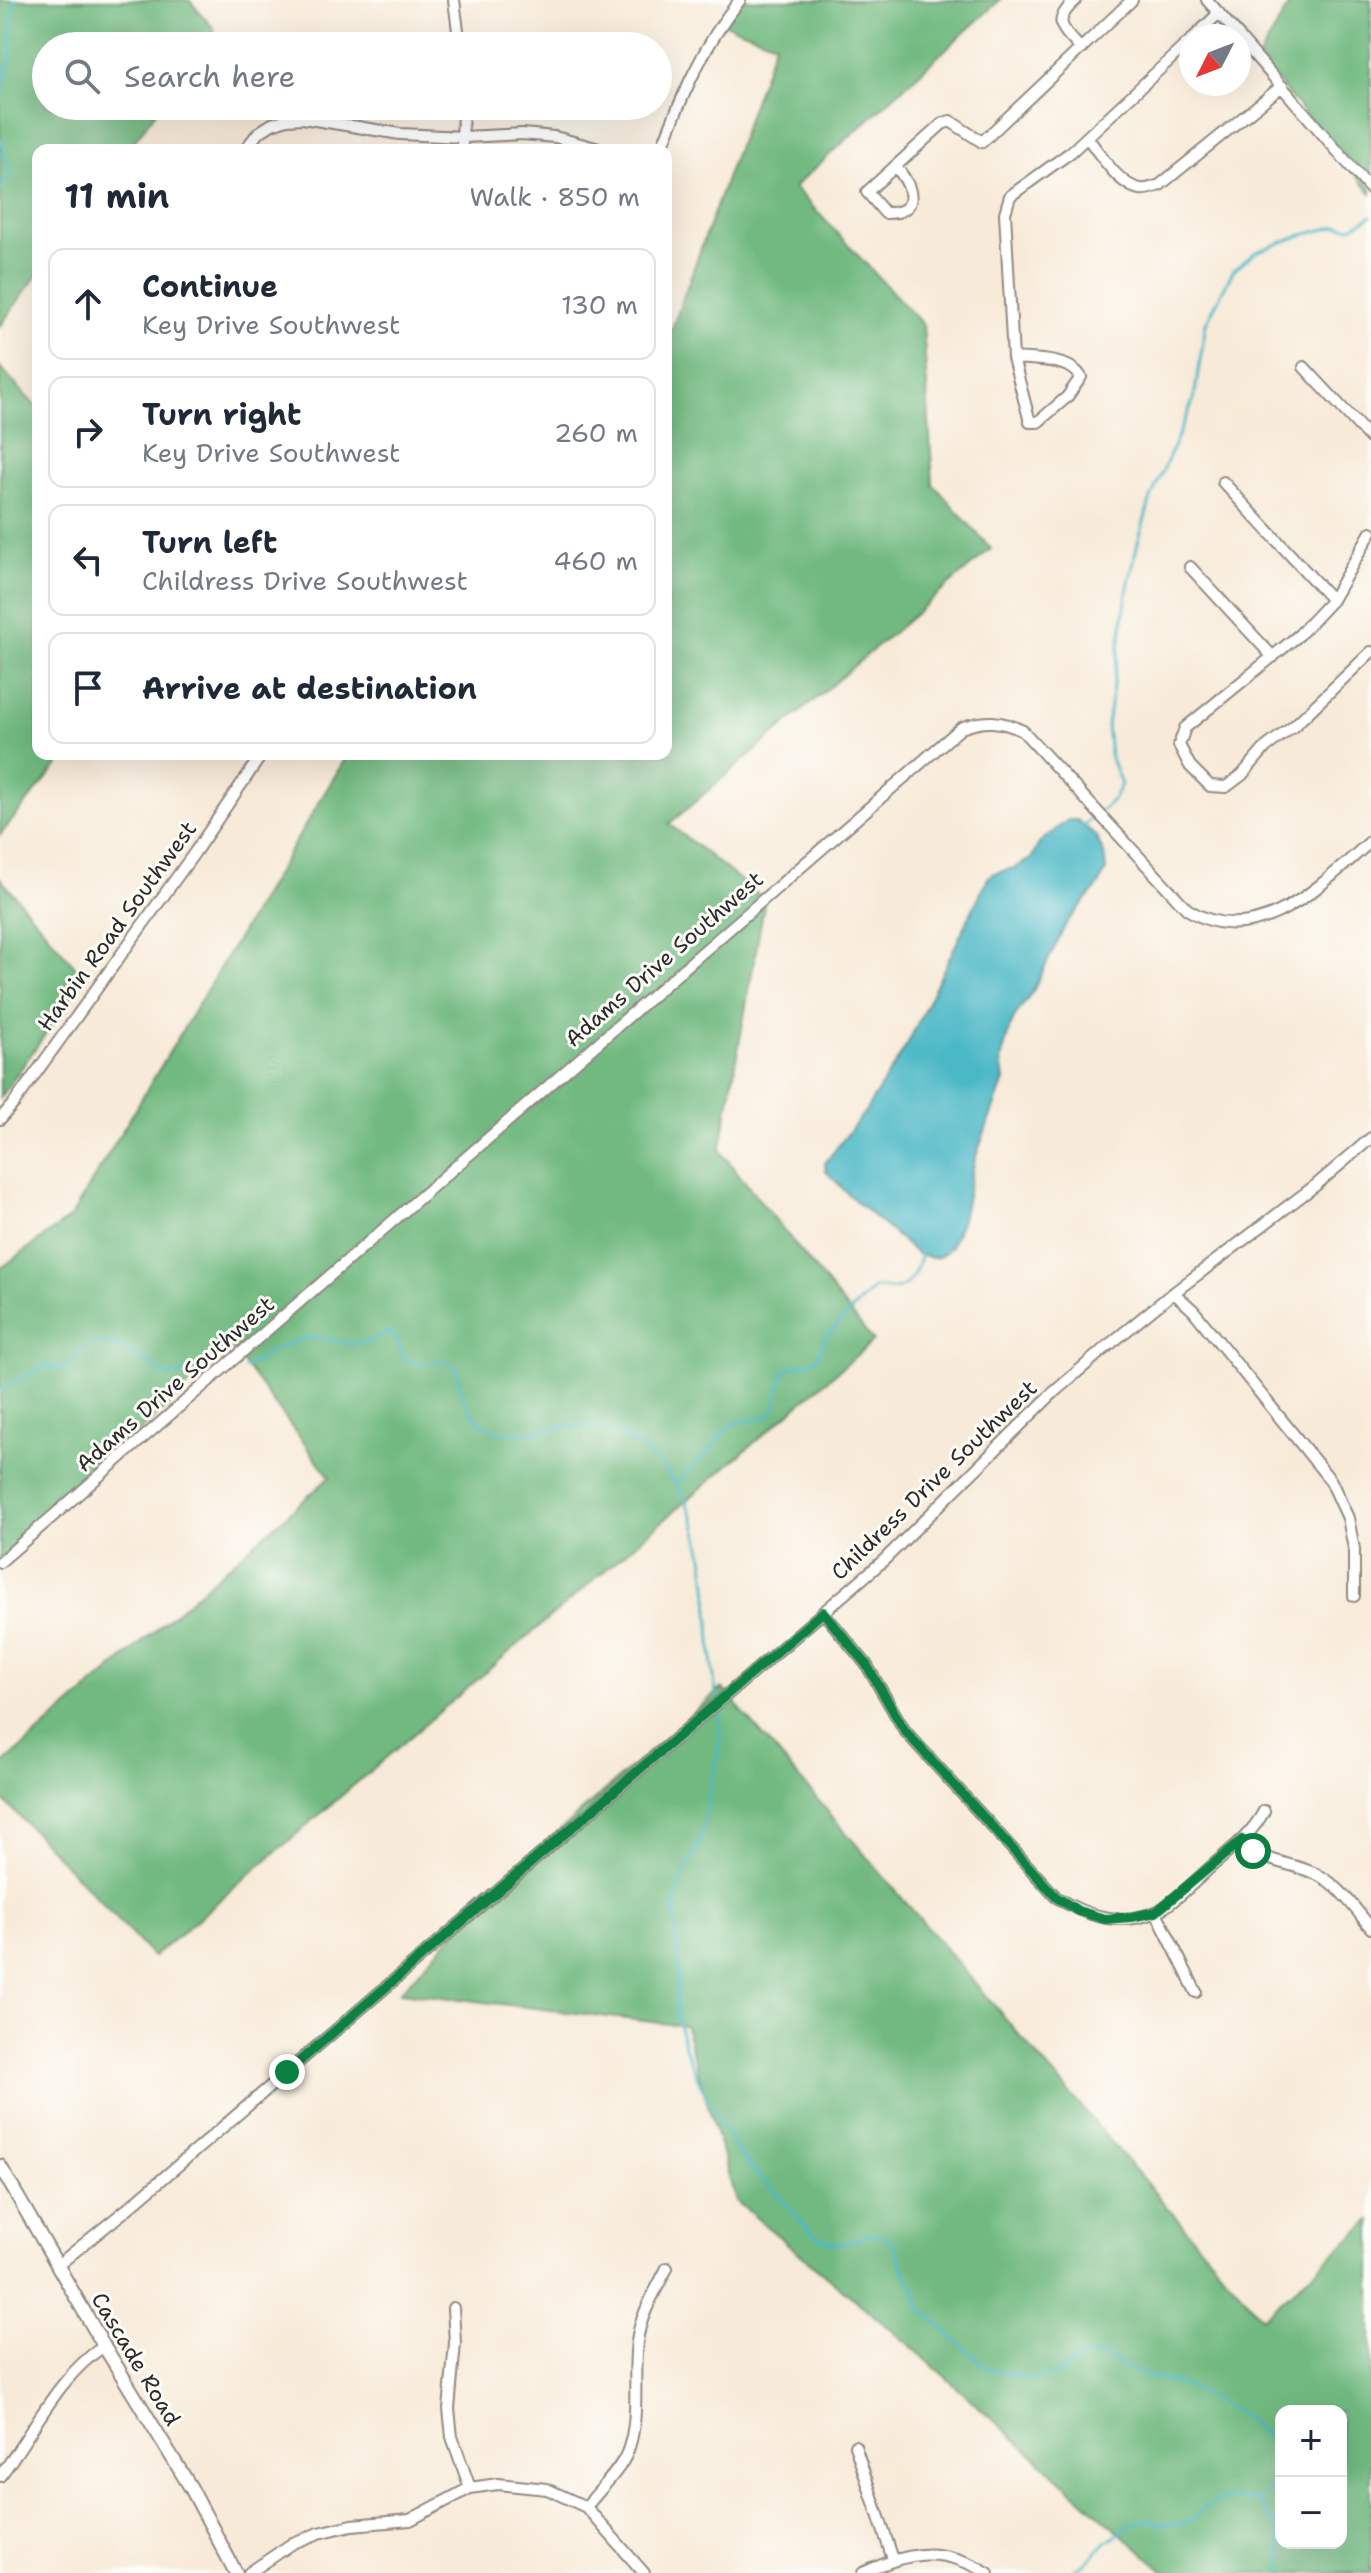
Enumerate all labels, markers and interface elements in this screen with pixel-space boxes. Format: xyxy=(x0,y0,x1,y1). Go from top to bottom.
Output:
north arrow xyxy=(1179,24,1251,96)
search box xyxy=(32,32,672,120)
icon: search xyxy=(60,54,104,98)
text: Search here xyxy=(124,56,295,97)
text: 11 min xyxy=(64,173,169,219)
text: Walk · 850 m xyxy=(469,179,640,214)
text: Continue xyxy=(142,266,278,307)
icon: ahead xyxy=(66,282,110,326)
text: 130 m xyxy=(561,287,638,322)
text: Key Drive Southwest xyxy=(142,307,400,342)
text: Turn right xyxy=(142,394,301,435)
icon: right xyxy=(66,410,110,454)
text: 260 m xyxy=(554,415,638,450)
text: Key Drive Southwest xyxy=(142,435,400,470)
text: Turn left xyxy=(142,522,277,563)
icon: left xyxy=(66,538,110,582)
text: 460 m xyxy=(553,543,638,578)
text: Childress Drive Southwest xyxy=(142,563,468,598)
icon: arrive xyxy=(66,666,110,710)
text: Arrive at destination xyxy=(142,668,477,709)
street label: Harbin Road Southwest xyxy=(31,815,203,1037)
street label: Adams Drive Southwest xyxy=(559,865,769,1053)
street label: Adams Drive Southwest xyxy=(70,1290,280,1478)
street label: Childress Drive Southwest xyxy=(825,1374,1043,1586)
route start xyxy=(1235,1833,1271,1869)
route end xyxy=(269,2054,305,2090)
street label: Cascade Road xyxy=(85,2287,187,2431)
map controls xyxy=(1275,2405,1347,2549)
button: + xyxy=(1275,2405,1347,2477)
button: − xyxy=(1275,2477,1347,2549)

